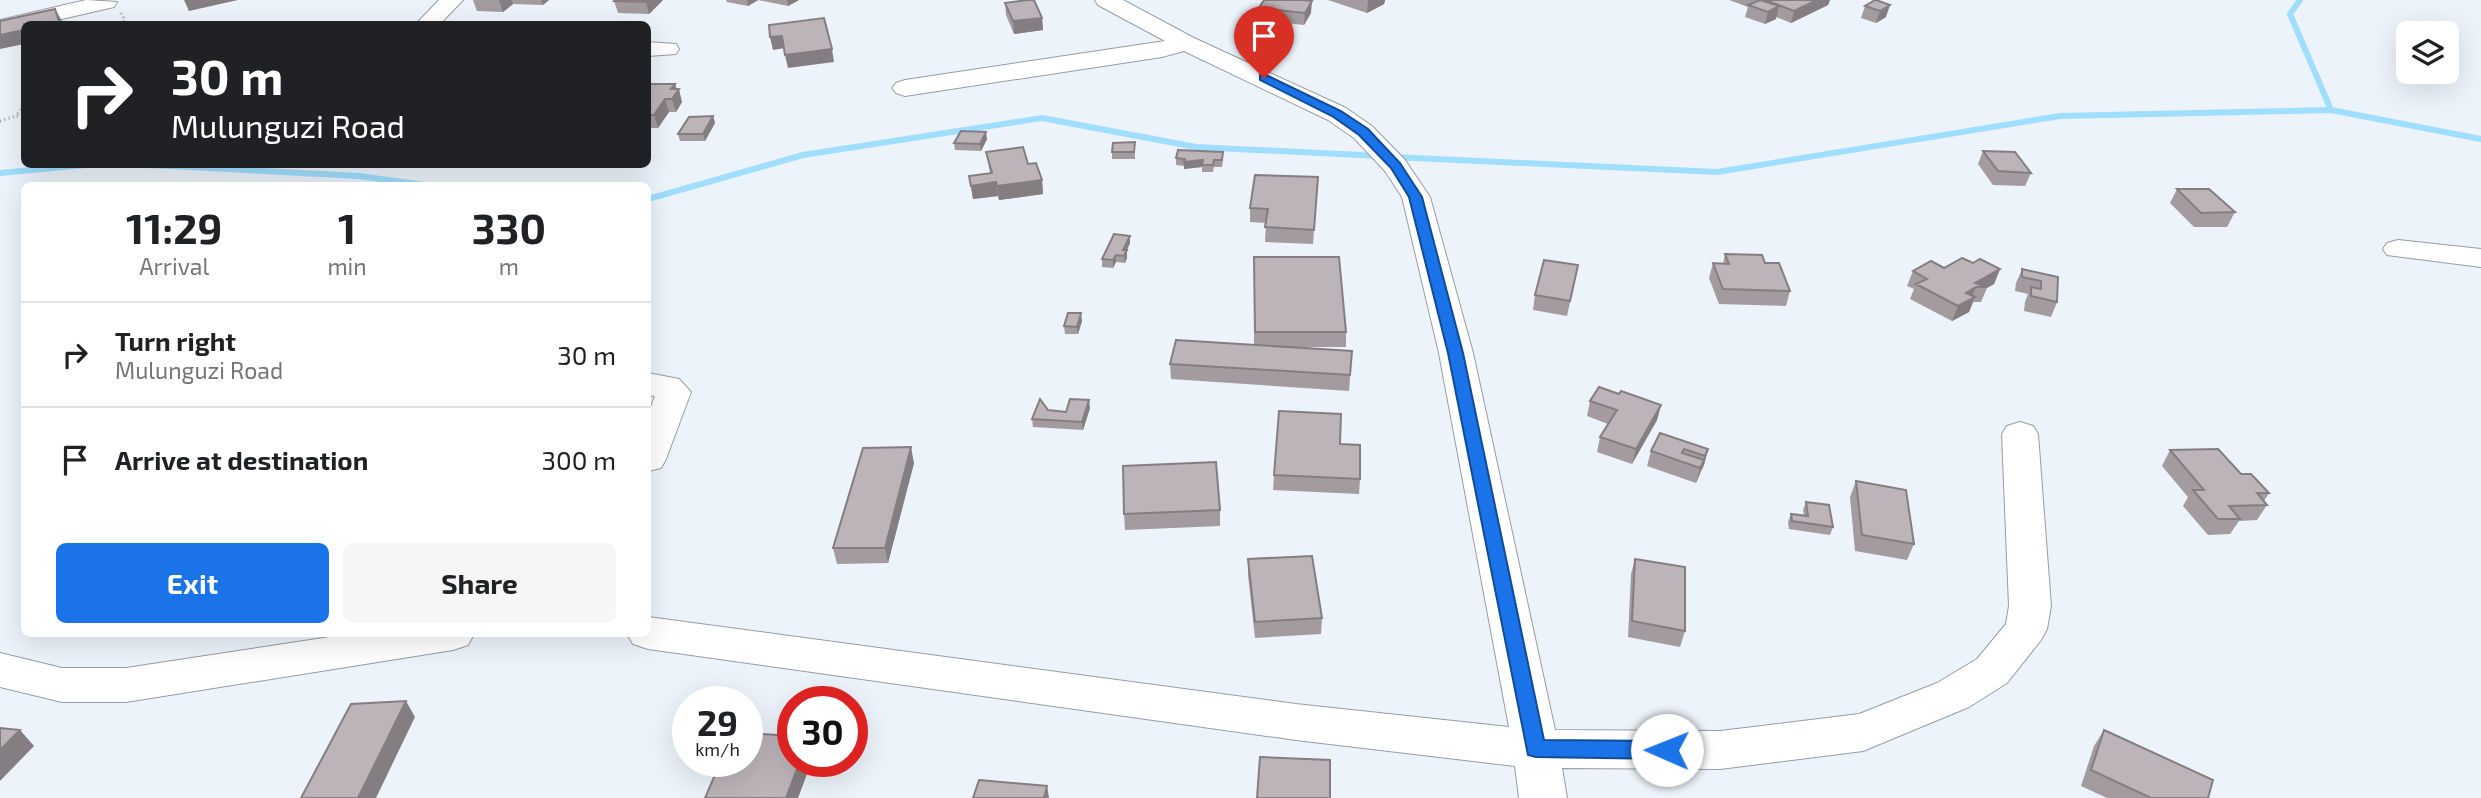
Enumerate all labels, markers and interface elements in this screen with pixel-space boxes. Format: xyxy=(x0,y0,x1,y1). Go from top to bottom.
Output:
pin xyxy=(1234,6,1294,78)
icon: arrive xyxy=(1245,17,1283,55)
map controls xyxy=(2396,21,2459,84)
button: layers xyxy=(2396,21,2459,84)
text: 30 m xyxy=(171,46,283,105)
icon: right xyxy=(56,49,147,140)
text: Mulunguzi Road xyxy=(171,106,405,144)
text: 11:29 xyxy=(126,202,222,252)
text: 1 xyxy=(338,202,356,252)
text: 330 xyxy=(472,202,546,252)
text: Arrival xyxy=(139,252,209,280)
text: min xyxy=(327,252,367,280)
text: m xyxy=(499,252,519,280)
text: Turn right xyxy=(115,325,236,356)
icon: right xyxy=(56,336,94,374)
text: 30 m xyxy=(557,339,616,370)
text: Mulunguzi Road xyxy=(115,356,283,384)
icon: arrive xyxy=(56,441,94,479)
text: Arrive at destination xyxy=(115,444,368,475)
text: 300 m xyxy=(542,444,616,475)
button: Exit xyxy=(56,543,329,623)
button: Share xyxy=(343,543,616,623)
speed limit sign: 30 xyxy=(777,686,868,777)
text: 29 xyxy=(697,701,738,743)
position arrow xyxy=(1630,713,1704,787)
text: km/h xyxy=(695,738,740,760)

